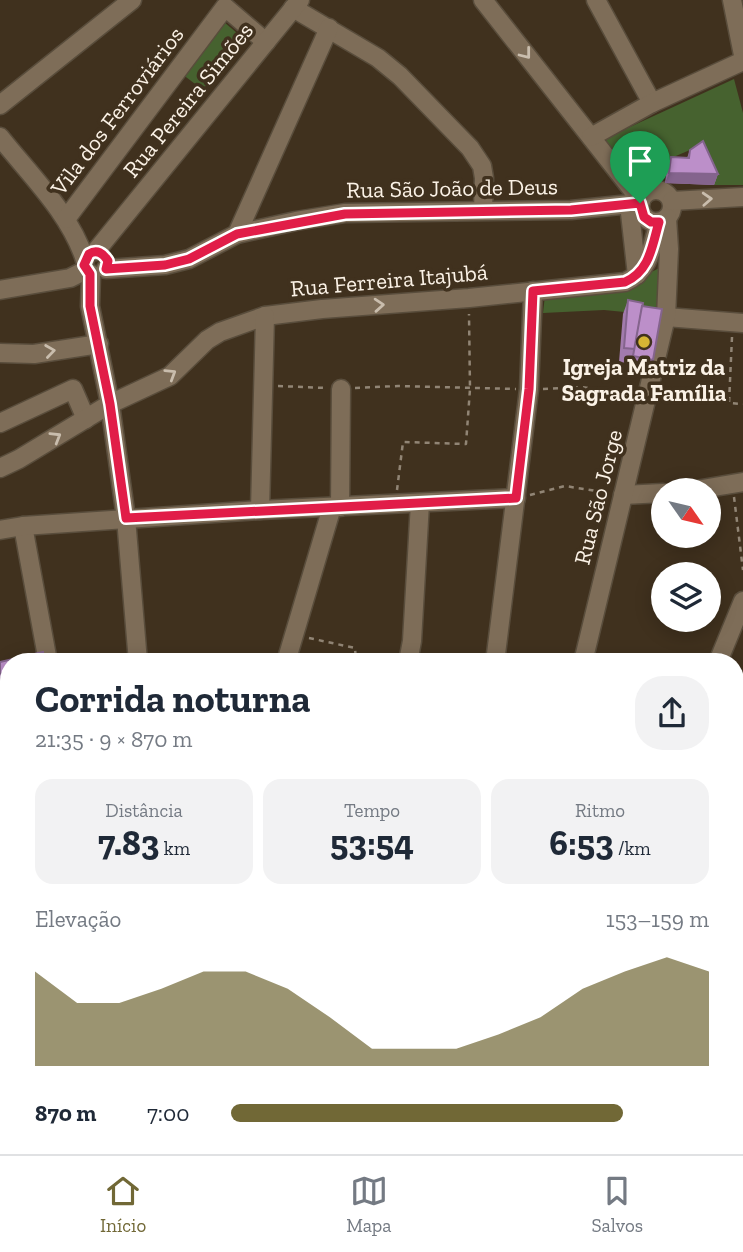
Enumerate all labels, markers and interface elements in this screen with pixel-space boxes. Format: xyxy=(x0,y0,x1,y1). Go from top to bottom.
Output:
street label: Rua Pereira Simões xyxy=(117,17,259,183)
street label: Vila dos Ferroviários xyxy=(44,21,190,202)
one-way arrow xyxy=(517,46,530,58)
pin xyxy=(610,131,670,203)
icon: arrive xyxy=(621,142,659,180)
street label: Rua São João de Deus xyxy=(346,172,558,204)
one-way arrow xyxy=(702,192,713,207)
street label: Rua Ferreira Itajubá xyxy=(289,257,489,303)
one-way arrow xyxy=(374,298,385,313)
marker: Igreja Matriz da Sagrada Família xyxy=(636,334,652,350)
one-way arrow xyxy=(44,344,56,359)
place label: Igreja Matriz da Sagrada Família xyxy=(562,353,727,407)
one-way arrow xyxy=(163,369,176,382)
street label: Rua São Jorge xyxy=(568,427,628,567)
one-way arrow xyxy=(48,432,61,445)
north arrow xyxy=(651,478,721,548)
map controls xyxy=(651,478,721,632)
button: layers xyxy=(651,562,721,632)
text: Corrida noturna xyxy=(35,676,311,722)
button: share xyxy=(635,676,709,750)
text: 21:35 · 9 × 870 m xyxy=(35,725,192,753)
text: Distância xyxy=(105,799,183,822)
text: Tempo xyxy=(344,799,400,822)
text: Ritmo xyxy=(575,799,625,822)
text: 7.83 xyxy=(98,822,159,864)
text: 53:54 xyxy=(330,822,414,864)
text: 6:53 xyxy=(549,822,614,864)
text: km xyxy=(159,837,190,860)
text: /km xyxy=(614,837,651,860)
text: Elevação xyxy=(35,905,121,933)
text: 153–159 m xyxy=(606,905,709,933)
text: 870 m xyxy=(35,1099,96,1127)
text: 7:00 xyxy=(147,1099,189,1127)
tab: Início xyxy=(100,1172,146,1237)
tab: Mapa xyxy=(346,1172,392,1237)
tab: Salvos xyxy=(591,1172,643,1237)

